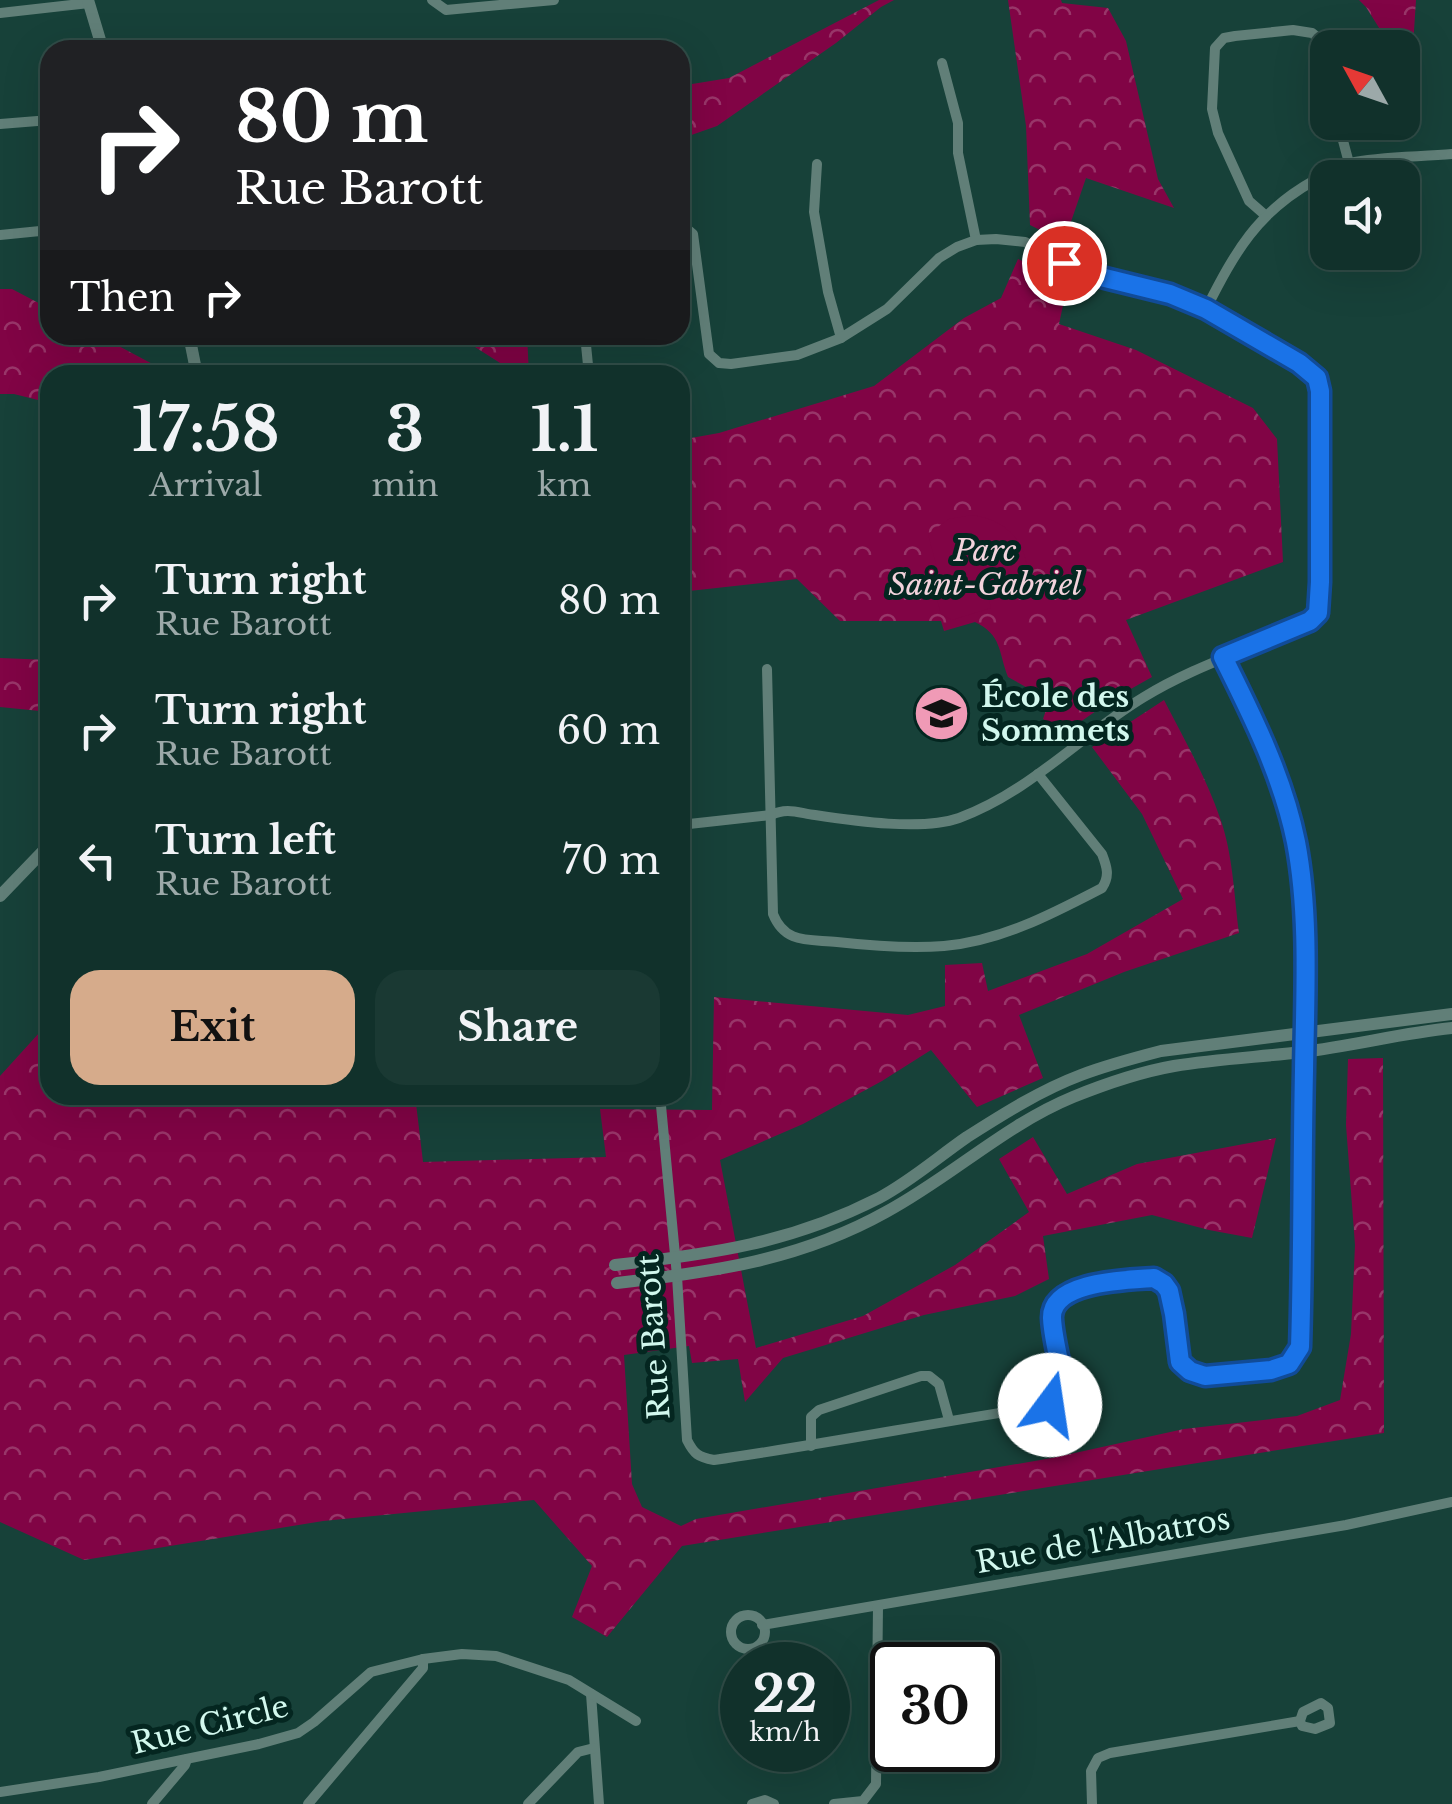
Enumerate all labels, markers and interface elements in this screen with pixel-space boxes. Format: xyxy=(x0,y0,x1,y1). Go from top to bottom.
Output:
north arrow xyxy=(1310,30,1420,140)
map controls xyxy=(1310,30,1420,270)
text: 80 m xyxy=(235,74,428,161)
icon: right xyxy=(70,80,200,210)
text: Rue Barott xyxy=(235,160,483,216)
button: sound xyxy=(1310,160,1420,270)
pin xyxy=(1022,221,1107,306)
icon: arrive xyxy=(1037,236,1092,291)
icon: right xyxy=(195,270,250,325)
text: Then xyxy=(70,274,175,321)
text: 17:58 xyxy=(132,393,280,467)
text: 3 xyxy=(386,393,424,467)
text: 1.1 xyxy=(530,393,598,467)
text: Arrival xyxy=(149,465,262,505)
text: min xyxy=(371,465,439,505)
text: km xyxy=(537,465,591,505)
park label: Parc Saint-Gabriel xyxy=(888,532,1082,603)
text: Turn right xyxy=(155,557,366,604)
icon: right xyxy=(70,573,125,628)
text: 80 m xyxy=(558,577,660,624)
text: Rue Barott xyxy=(155,604,331,644)
place label: École des Sommets xyxy=(981,678,1130,749)
school or university icon: École des Sommets xyxy=(912,684,972,744)
text: Turn right xyxy=(155,687,366,734)
icon: right xyxy=(70,703,125,758)
text: 60 m xyxy=(557,707,660,754)
text: Rue Barott xyxy=(155,734,331,774)
text: Turn left xyxy=(155,817,336,864)
icon: left xyxy=(70,833,125,888)
text: 70 m xyxy=(562,837,660,884)
text: Rue Barott xyxy=(155,864,331,904)
button: Exit xyxy=(70,970,355,1085)
button: Share xyxy=(375,970,660,1085)
street label: Rue Barott xyxy=(629,1253,678,1421)
position arrow xyxy=(998,1353,1102,1457)
street label: Rue de l'Albatros xyxy=(973,1500,1233,1581)
speed limit sign: 30 xyxy=(870,1642,1000,1772)
text: 22 xyxy=(752,1663,818,1726)
street label: Rue Circle xyxy=(127,1687,292,1762)
text: km/h xyxy=(750,1717,820,1748)

